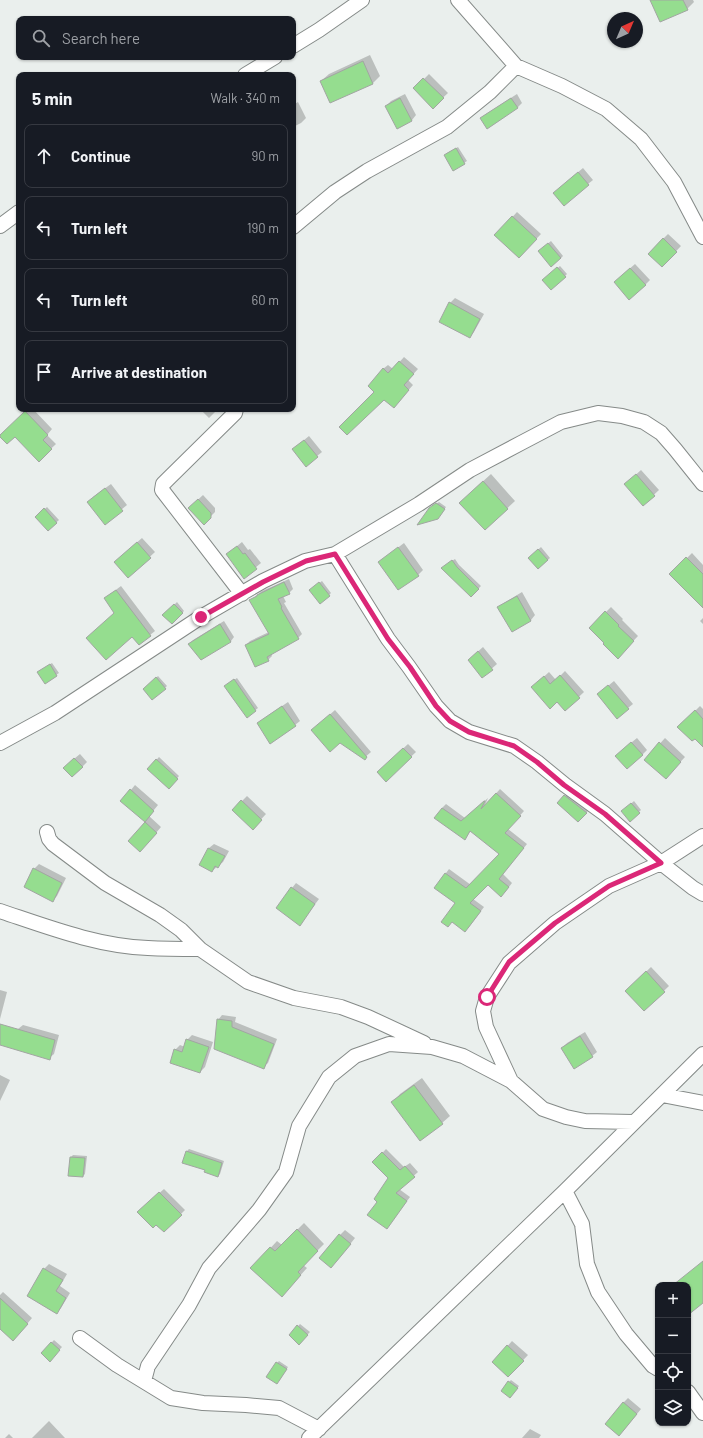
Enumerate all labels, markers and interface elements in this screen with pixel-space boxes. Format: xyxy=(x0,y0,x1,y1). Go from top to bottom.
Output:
north arrow xyxy=(607,12,643,48)
search box xyxy=(16,16,296,60)
icon: search xyxy=(30,27,52,49)
text: Search here xyxy=(62,29,140,47)
text: 5 min xyxy=(32,88,72,108)
text: Walk · 340 m xyxy=(211,90,280,106)
icon: ahead xyxy=(33,145,55,167)
text: Continue xyxy=(71,147,131,165)
text: 90 m xyxy=(252,148,279,164)
icon: left xyxy=(33,217,55,239)
text: Turn left xyxy=(71,219,127,237)
text: 190 m xyxy=(247,220,279,236)
icon: left xyxy=(33,289,55,311)
text: Turn left xyxy=(71,291,127,309)
text: 60 m xyxy=(252,292,279,308)
icon: arrive xyxy=(33,361,55,383)
text: Arrive at destination xyxy=(71,363,207,381)
route end xyxy=(192,608,210,626)
route start xyxy=(478,988,496,1006)
map controls xyxy=(655,1282,691,1426)
button: + xyxy=(655,1282,691,1318)
button: − xyxy=(655,1318,691,1354)
button: locate xyxy=(655,1354,691,1390)
button: layers xyxy=(655,1390,691,1426)

